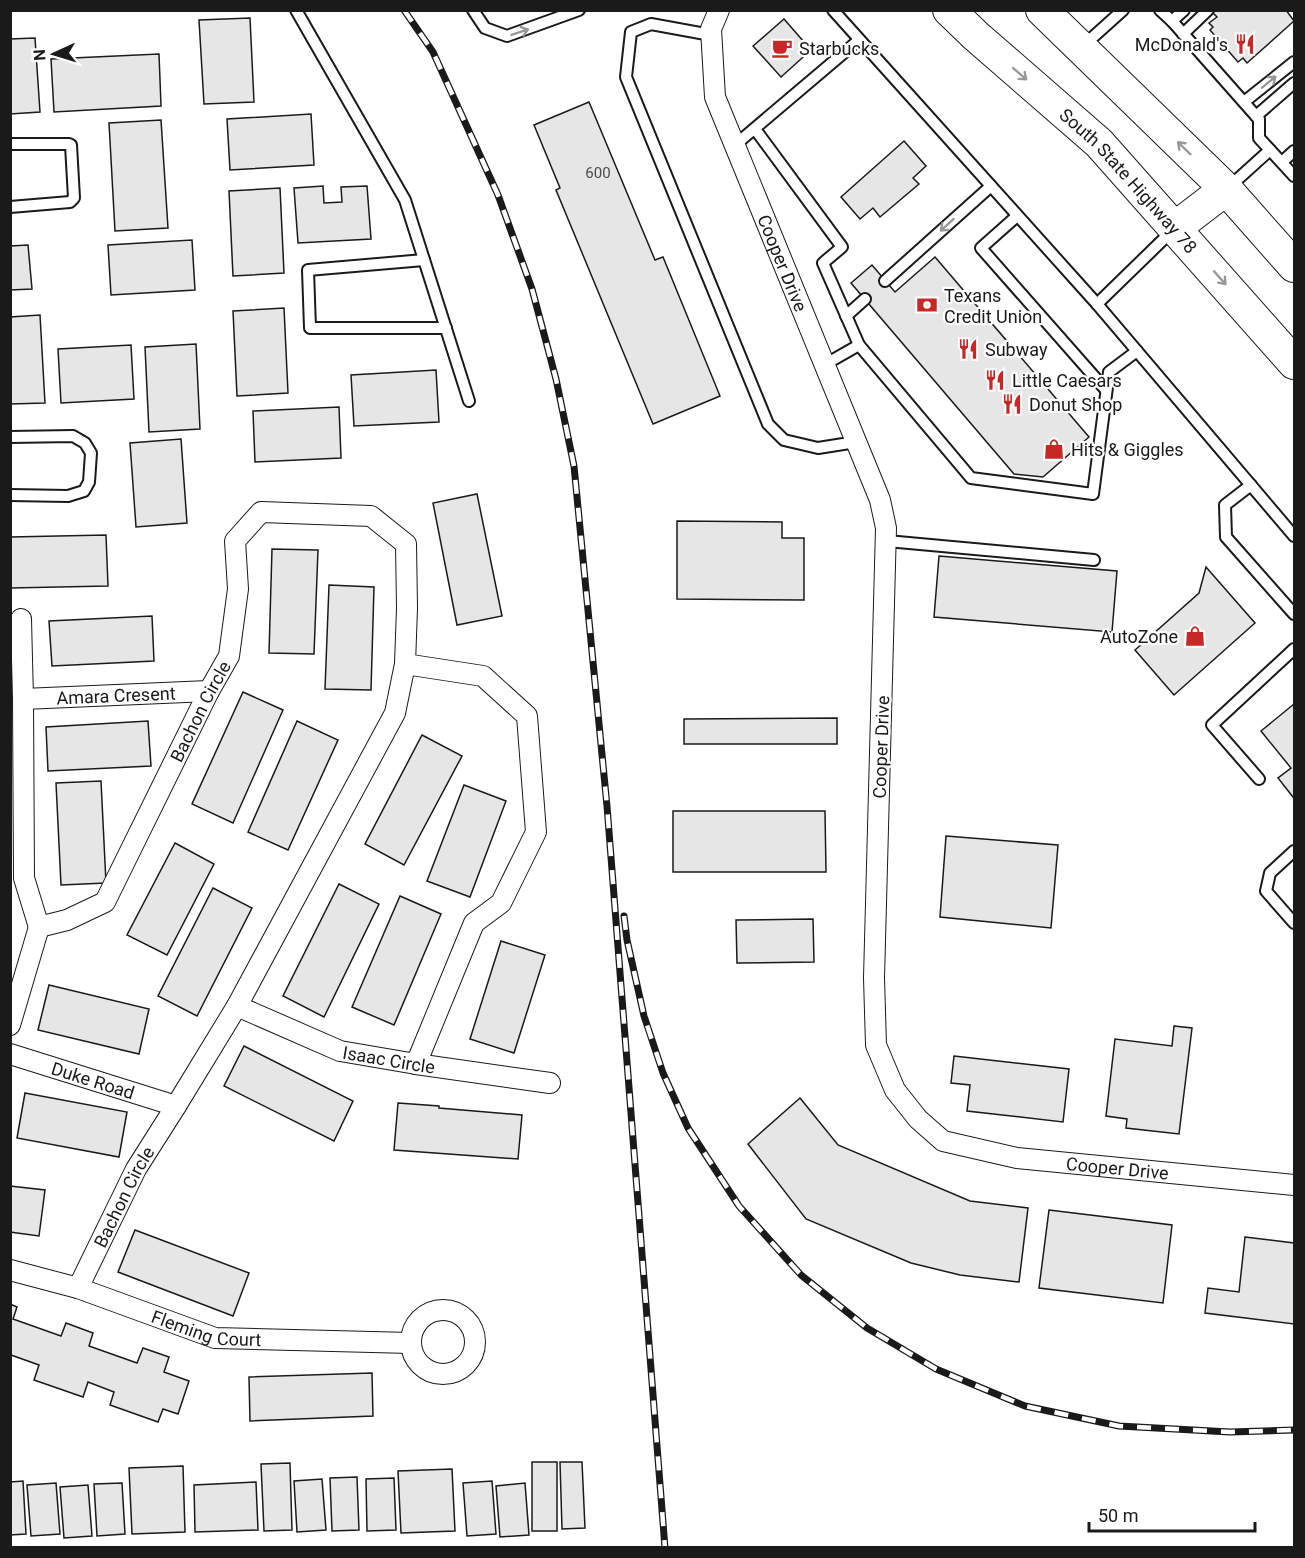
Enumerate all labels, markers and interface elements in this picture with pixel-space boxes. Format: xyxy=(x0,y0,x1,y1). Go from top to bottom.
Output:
north arrow xyxy=(24,24,84,84)
one-way arrow xyxy=(510,26,529,37)
restaurant icon: McDonald's xyxy=(1233,32,1257,56)
place label: McDonald's xyxy=(1135,34,1228,55)
cafe icon: Starbucks xyxy=(770,36,794,60)
place label: Starbucks xyxy=(799,38,879,59)
text: N xyxy=(30,49,49,61)
one-way arrow xyxy=(1012,67,1027,81)
one-way arrow xyxy=(1261,76,1277,89)
street label: South State Highway 78 xyxy=(1056,104,1202,257)
one-way arrow xyxy=(1177,141,1192,156)
house number: 600 xyxy=(585,164,611,182)
street label: Cooper Drive xyxy=(754,211,812,315)
one-way arrow xyxy=(940,218,955,232)
one-way arrow xyxy=(1213,270,1227,285)
place label: Texans Credit Union xyxy=(944,285,1042,327)
bank icon: Texans Credit Union xyxy=(915,293,939,317)
restaurant icon: Subway xyxy=(956,337,980,361)
place label: Subway xyxy=(985,339,1048,360)
restaurant icon: Little Caesars xyxy=(983,368,1007,392)
place label: Little Caesars xyxy=(1012,370,1122,391)
restaurant icon: Donut Shop xyxy=(1000,392,1024,416)
place label: Donut Shop xyxy=(1029,394,1122,415)
shop icon: Hits & Giggles xyxy=(1042,437,1066,461)
place label: Hits & Giggles xyxy=(1071,439,1184,460)
shop icon: AutoZone xyxy=(1183,624,1207,648)
place label: AutoZone xyxy=(1100,626,1178,647)
street label: Bachon Circle xyxy=(165,657,235,765)
street label: Amara Cresent xyxy=(56,682,176,708)
street label: Cooper Drive xyxy=(869,695,893,799)
street label: Isaac Circle xyxy=(341,1041,436,1077)
street label: Duke Road xyxy=(49,1057,137,1103)
street label: Bachon Circle xyxy=(89,1142,158,1251)
street label: Cooper Drive xyxy=(1065,1152,1170,1183)
street label: Fleming Court xyxy=(149,1305,262,1350)
scale bar xyxy=(1089,1495,1256,1533)
text: 50 m xyxy=(1098,1505,1138,1526)

